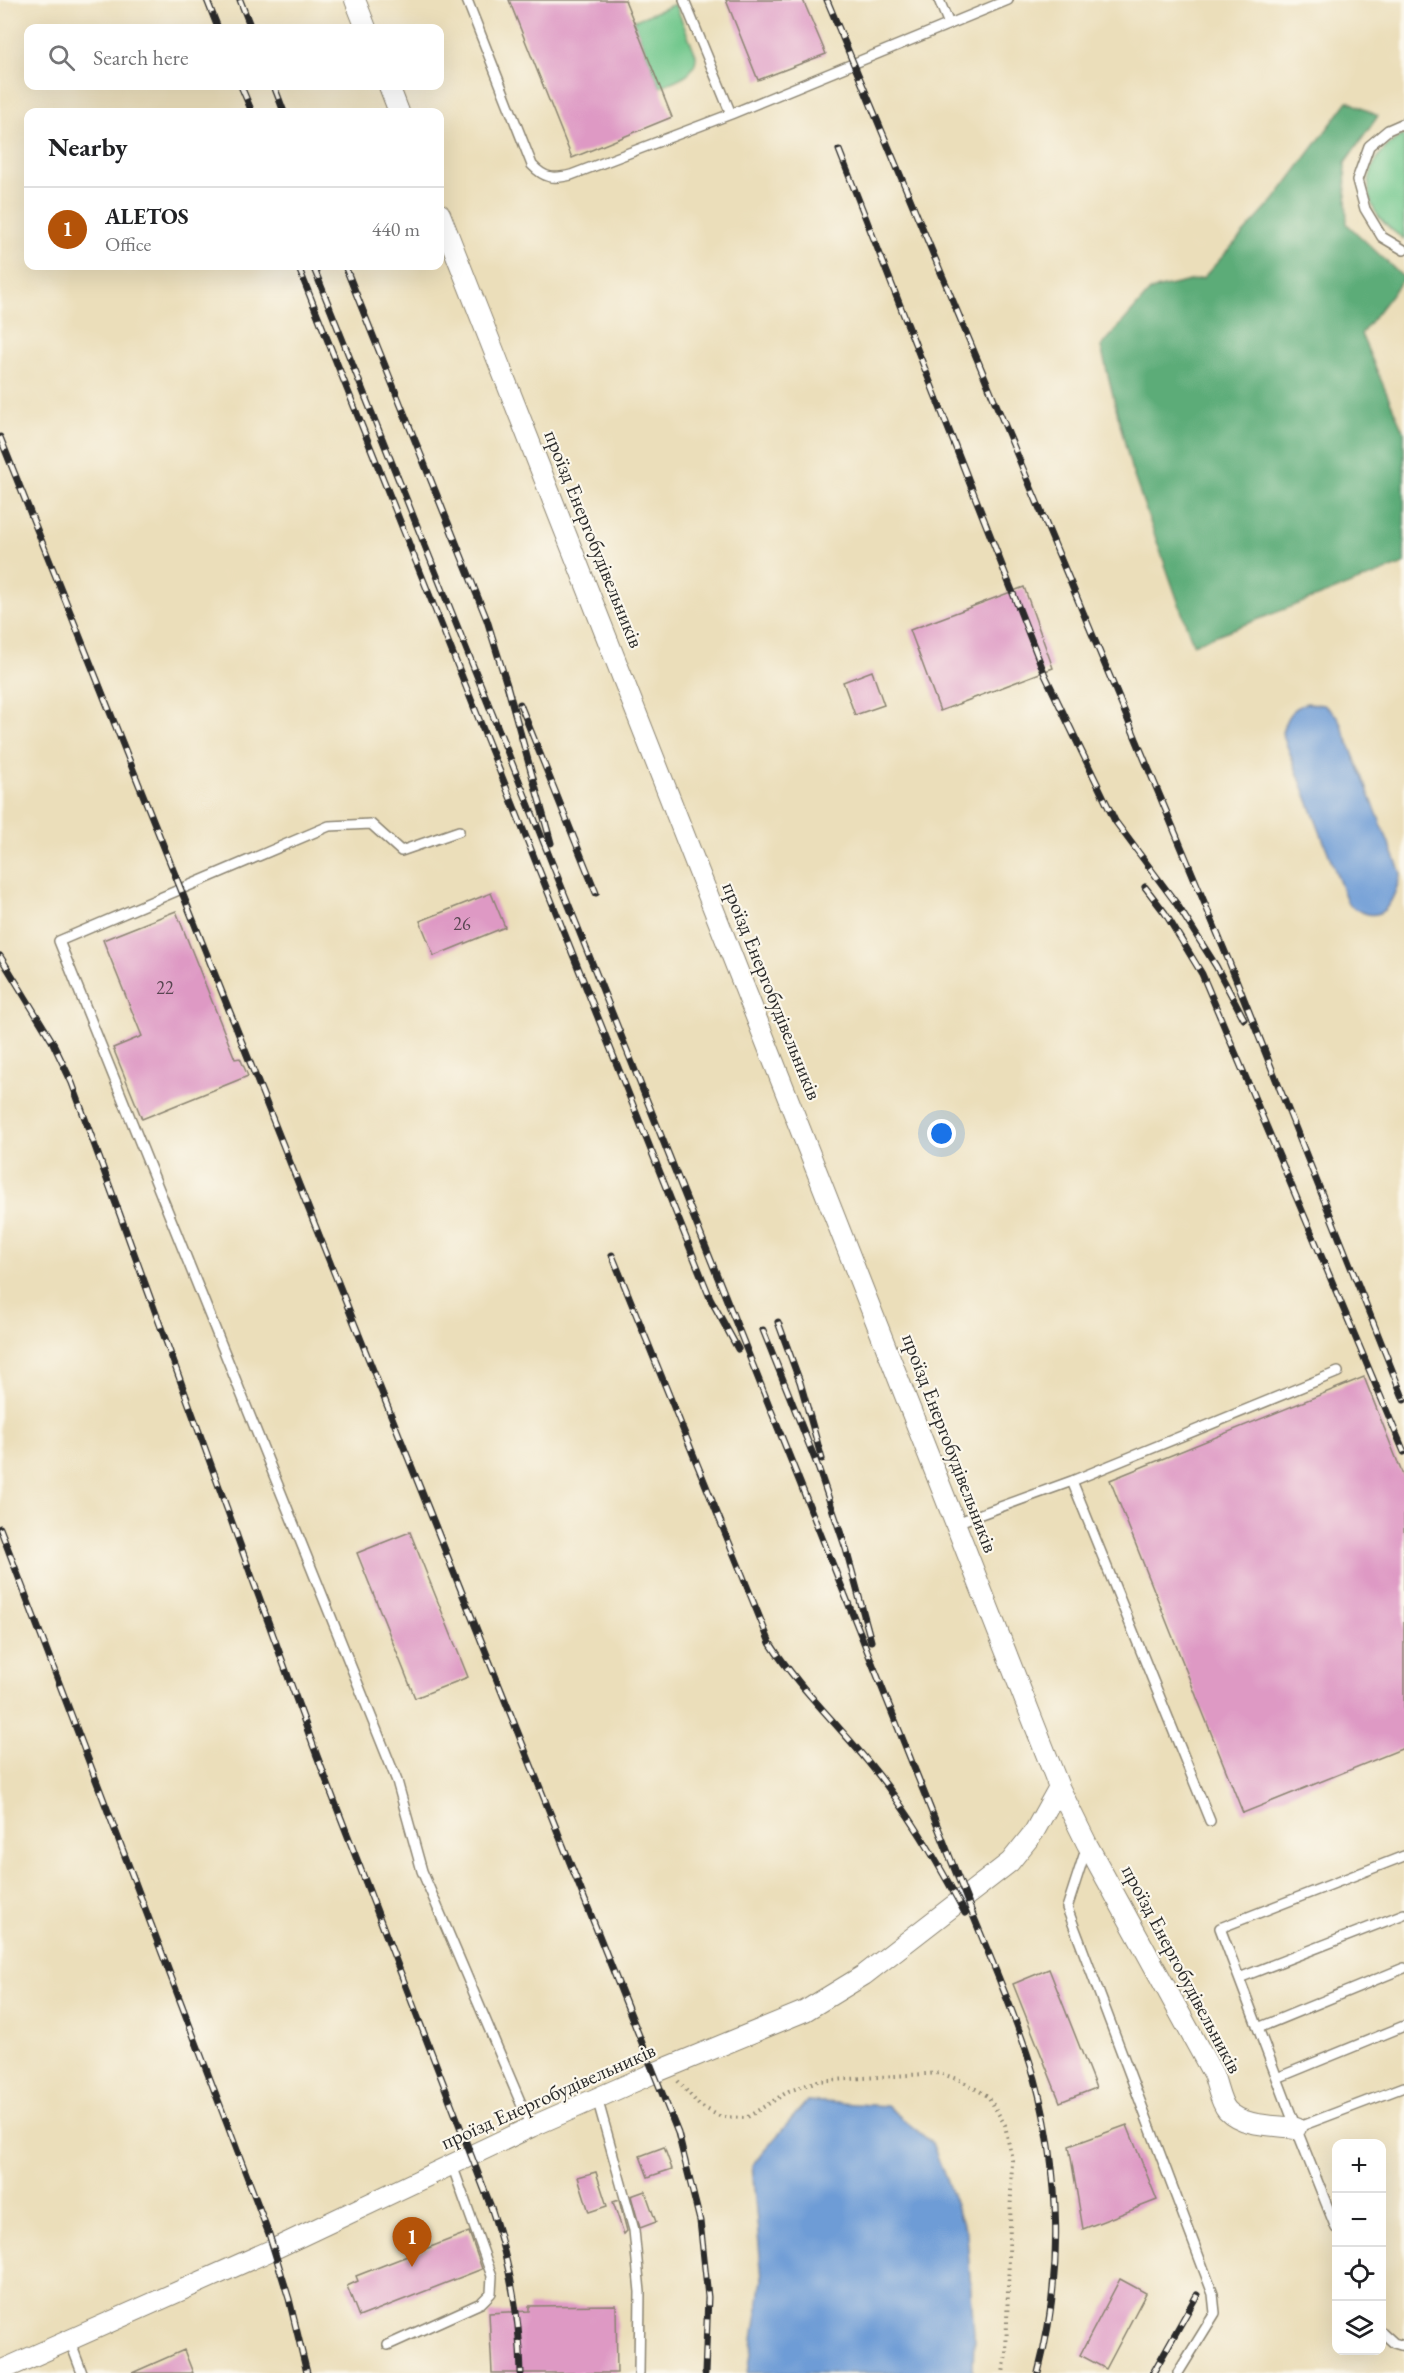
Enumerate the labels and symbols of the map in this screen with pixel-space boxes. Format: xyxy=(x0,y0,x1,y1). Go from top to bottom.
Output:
street label: проїзд Енергобудівельників xyxy=(538,426,651,652)
street label: проїзд Енергобудівельників xyxy=(716,878,829,1104)
house number: 26 xyxy=(453,912,471,935)
house number: 22 xyxy=(156,976,174,999)
your location xyxy=(927,1119,956,1148)
street label: проїзд Енергобудівельників xyxy=(896,1329,1005,1556)
street label: проїзд Енергобудівельників xyxy=(1116,1860,1249,2078)
street label: проїзд Енергобудівельників xyxy=(436,2036,660,2155)
pin: 1 xyxy=(392,2218,432,2267)

